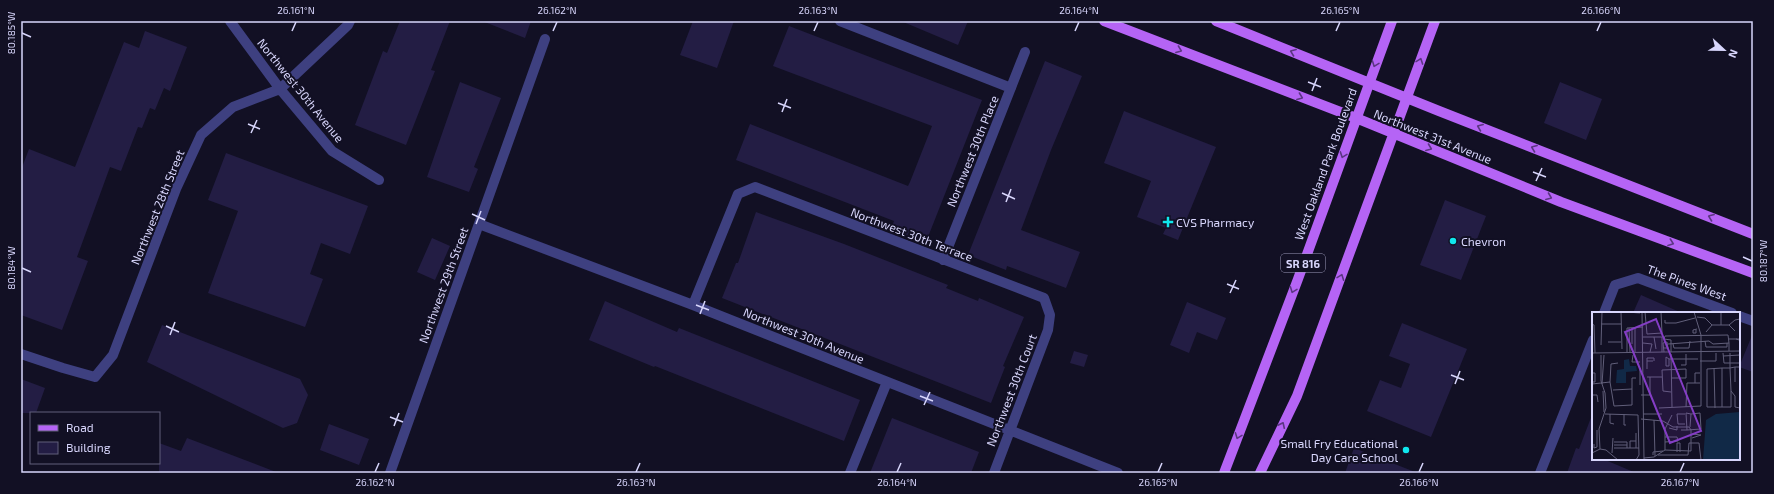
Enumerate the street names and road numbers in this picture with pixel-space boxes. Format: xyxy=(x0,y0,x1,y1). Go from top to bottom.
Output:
street label: Northwest 30th Avenue xyxy=(255,35,347,145)
street label: West Oakland Park Boulevard xyxy=(1291,86,1359,242)
street label: Northwest 30th Place xyxy=(943,93,1001,209)
street label: Northwest 31st Avenue xyxy=(1372,106,1494,166)
street label: Northwest 28th Street xyxy=(127,147,187,267)
street label: Northwest 30th Terrace xyxy=(849,204,975,264)
street label: Northwest 29th Street xyxy=(415,225,471,345)
road number: SR 816 xyxy=(1281,254,1325,272)
street label: The Pines West xyxy=(1645,261,1729,303)
street label: Northwest 30th Avenue xyxy=(741,304,867,366)
street label: Northwest 30th Court xyxy=(983,331,1039,448)

